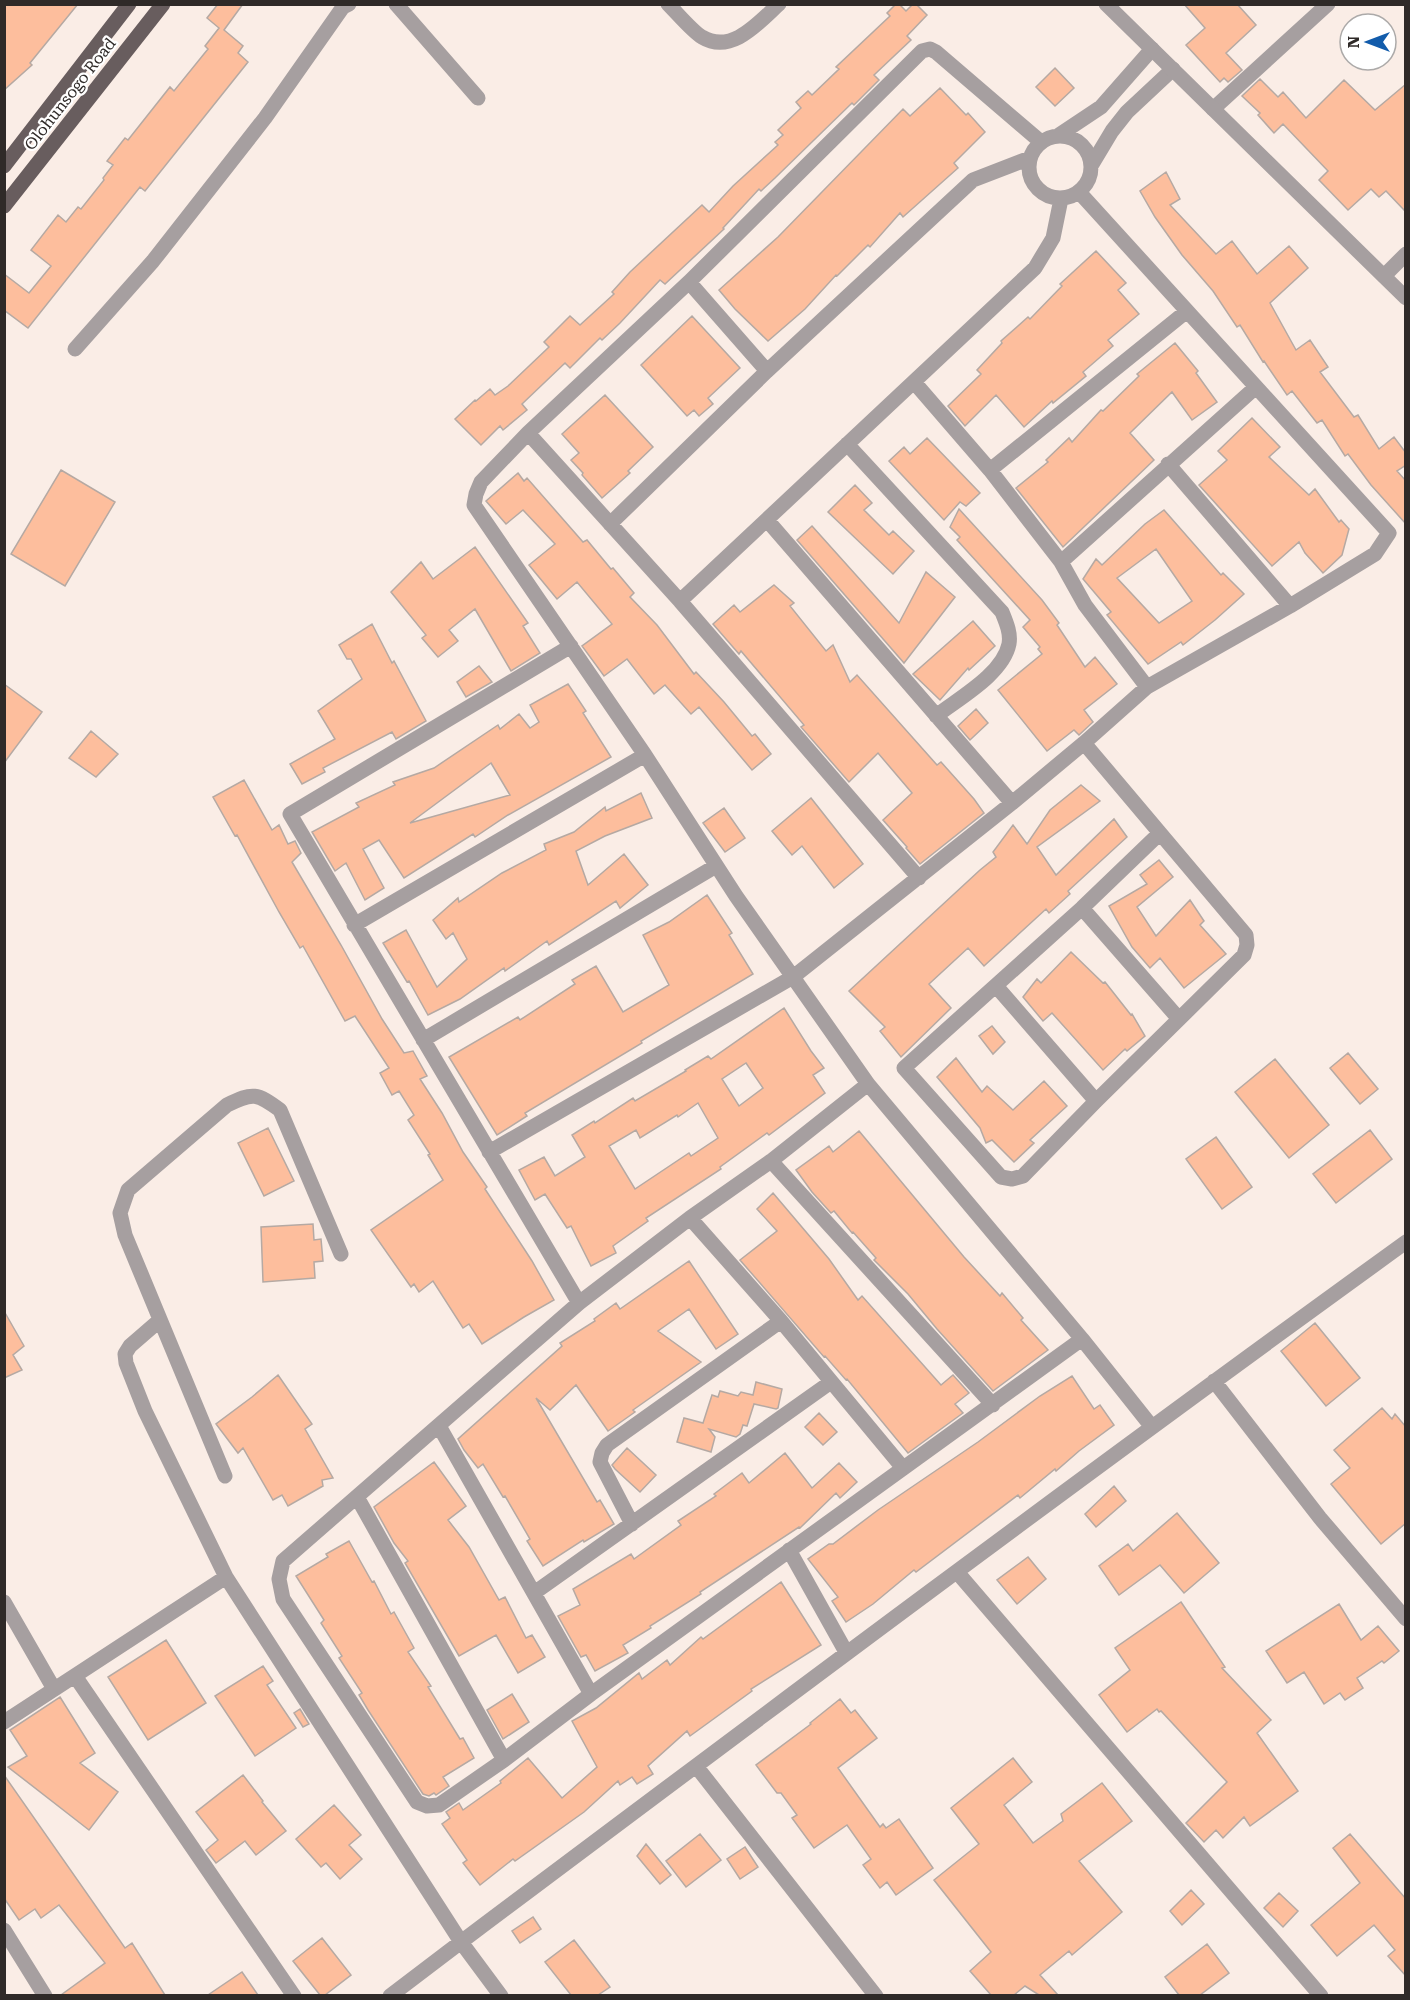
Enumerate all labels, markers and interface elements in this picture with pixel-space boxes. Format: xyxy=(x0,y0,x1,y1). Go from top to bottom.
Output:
north arrow xyxy=(1338,12,1398,72)
street label: Olohunsogo Road xyxy=(20,34,120,154)
text: N xyxy=(1344,36,1363,48)

